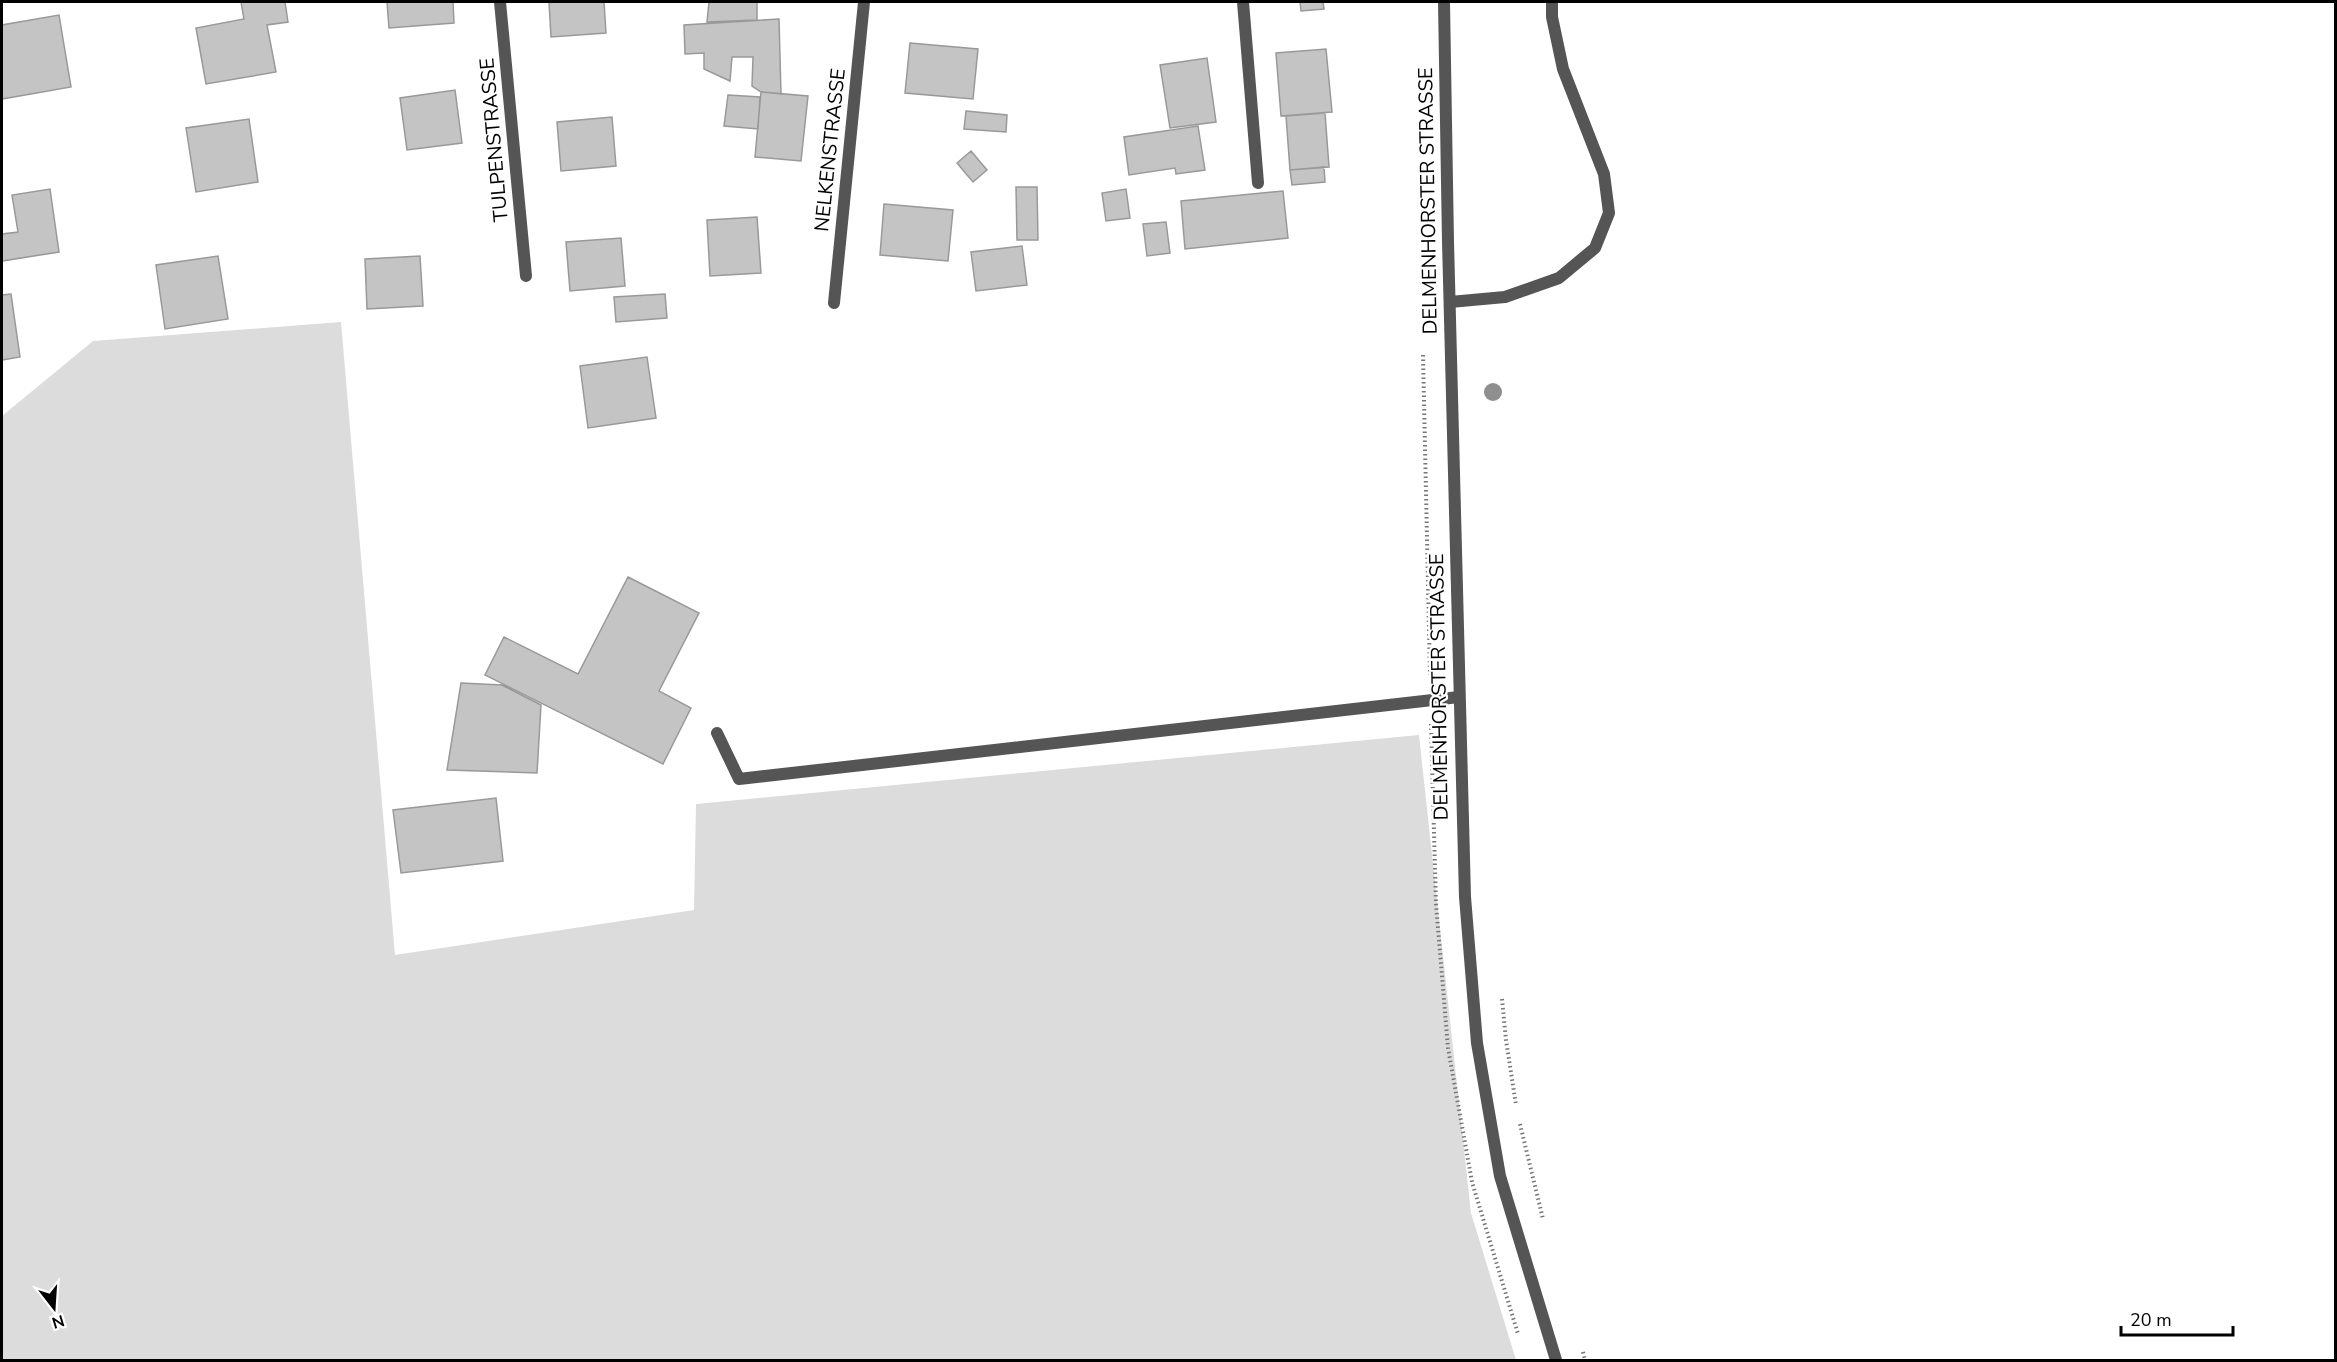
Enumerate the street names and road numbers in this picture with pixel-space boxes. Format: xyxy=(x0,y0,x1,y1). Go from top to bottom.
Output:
street label: TULPENSTRASSE xyxy=(473,57,515,223)
street label: NELKENSTRASSE xyxy=(808,67,852,233)
street label: DELMENHORSTER STRASSE xyxy=(1412,67,1444,335)
street label: DELMENHORSTER STRASSE xyxy=(1423,553,1455,821)

